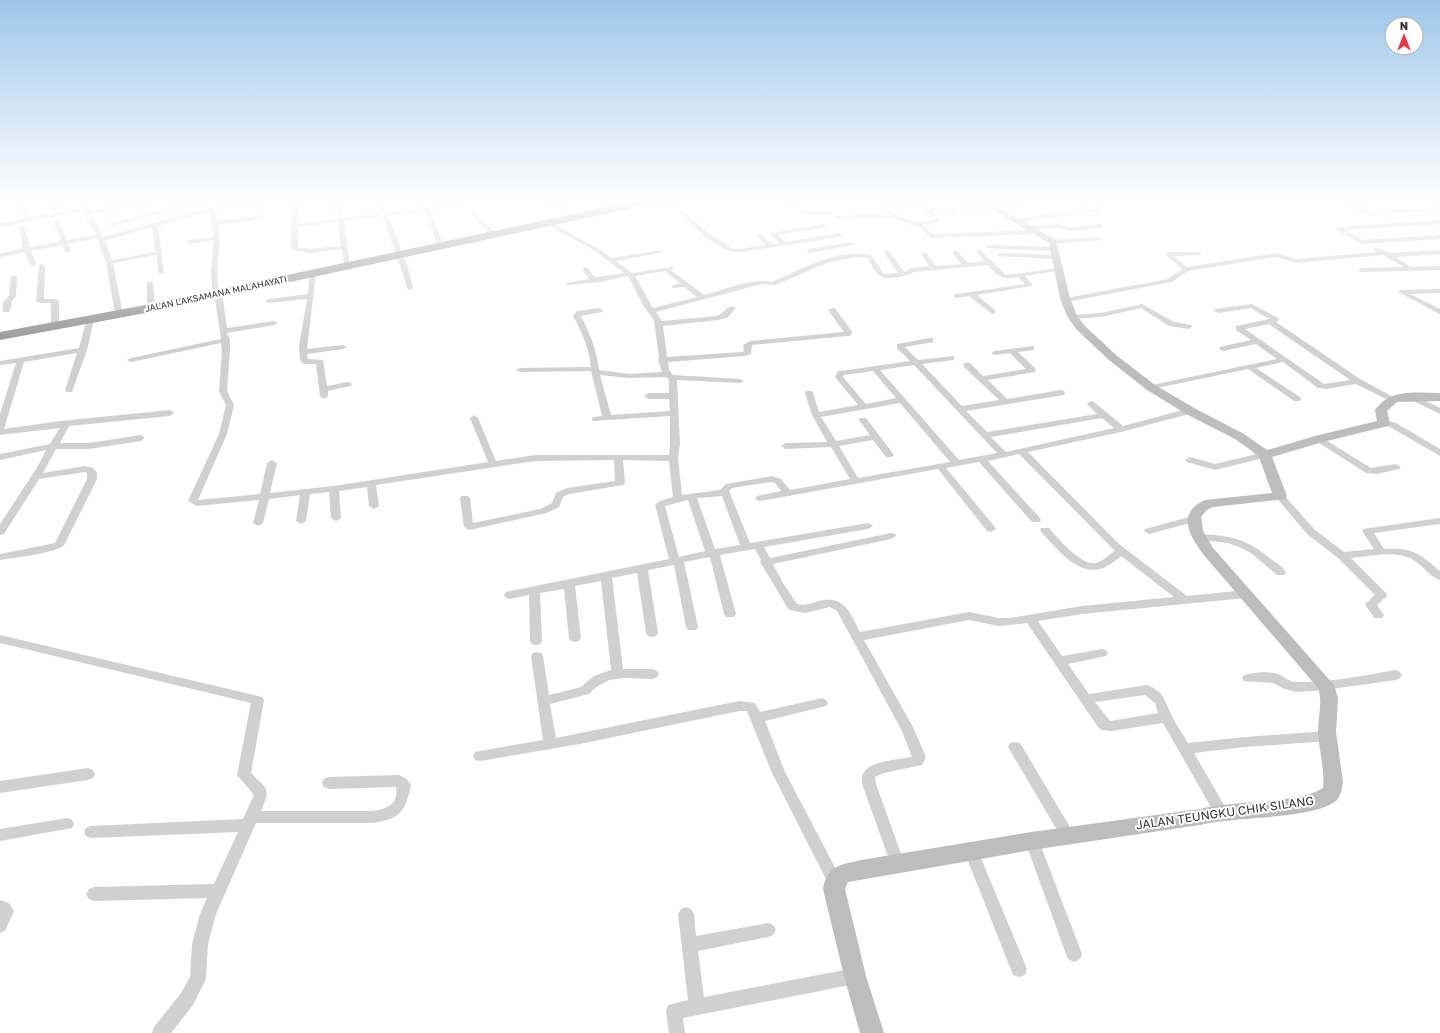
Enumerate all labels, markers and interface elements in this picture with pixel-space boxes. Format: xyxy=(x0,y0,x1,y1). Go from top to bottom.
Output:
north arrow xyxy=(1384,16,1424,56)
text: N xyxy=(1400,19,1408,32)
street label: JALAN LAKSAMANA MALAHAYATI xyxy=(144,273,288,314)
street label: JALAN TEUNGKU CHIK SILANG xyxy=(1135,793,1315,832)

